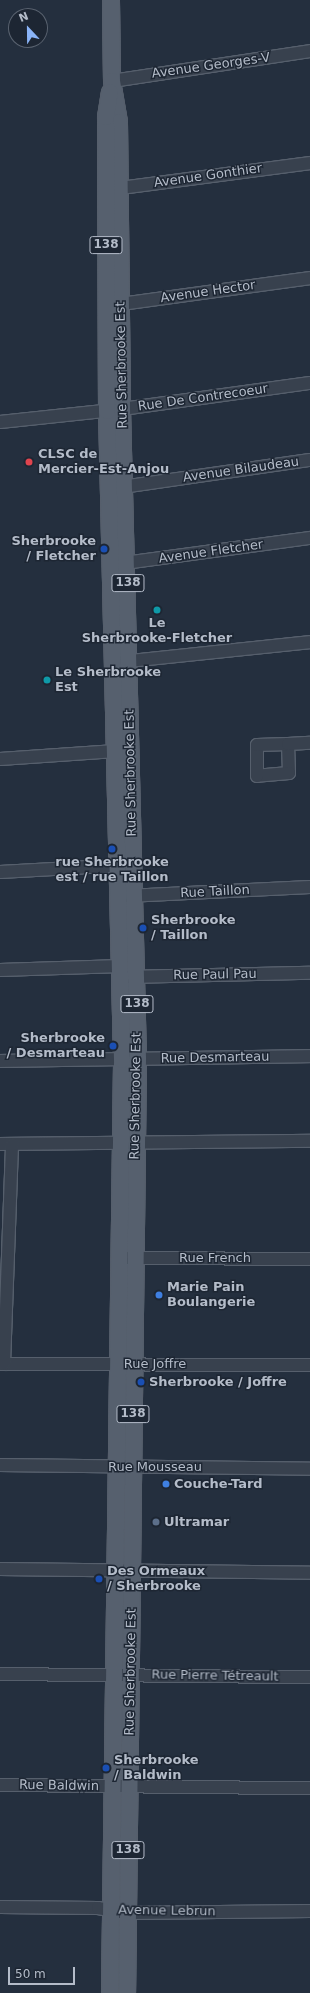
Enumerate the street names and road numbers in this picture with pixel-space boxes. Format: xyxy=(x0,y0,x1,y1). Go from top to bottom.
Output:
street label: Avenue Georges-V xyxy=(151,50,271,82)
street label: Avenue Gonthier xyxy=(153,161,263,191)
road number: 138 xyxy=(89,235,123,255)
street label: Avenue Hector xyxy=(160,278,256,306)
street label: Rue Sherbrooke Est xyxy=(113,301,131,429)
street label: Rue De Contrecoeur xyxy=(137,381,269,415)
street label: Avenue Bilaudeau xyxy=(182,454,300,486)
street label: Avenue Fletcher xyxy=(158,537,264,567)
road number: 138 xyxy=(111,573,145,593)
street label: Rue Sherbrooke Est xyxy=(122,709,140,837)
street label: Rue Taillon xyxy=(180,882,250,902)
street label: Rue Paul Pau xyxy=(173,966,257,984)
road number: 138 xyxy=(120,994,154,1014)
street label: Rue Sherbrooke Est xyxy=(127,1032,145,1160)
street label: Rue Desmarteau xyxy=(160,1049,270,1067)
street label: Rue French xyxy=(179,1250,251,1266)
street label: Rue Joffre xyxy=(124,1356,186,1372)
road number: 138 xyxy=(116,1404,150,1424)
street label: Rue Mousseau xyxy=(108,1459,202,1475)
street label: Rue Sherbrooke Est xyxy=(122,1608,140,1736)
street label: Rue Pierre Tétreault xyxy=(151,1667,279,1685)
street label: Rue Baldwin xyxy=(19,1778,99,1794)
road number: 138 xyxy=(111,1840,145,1860)
street label: Avenue Lebrun xyxy=(118,1902,216,1920)

